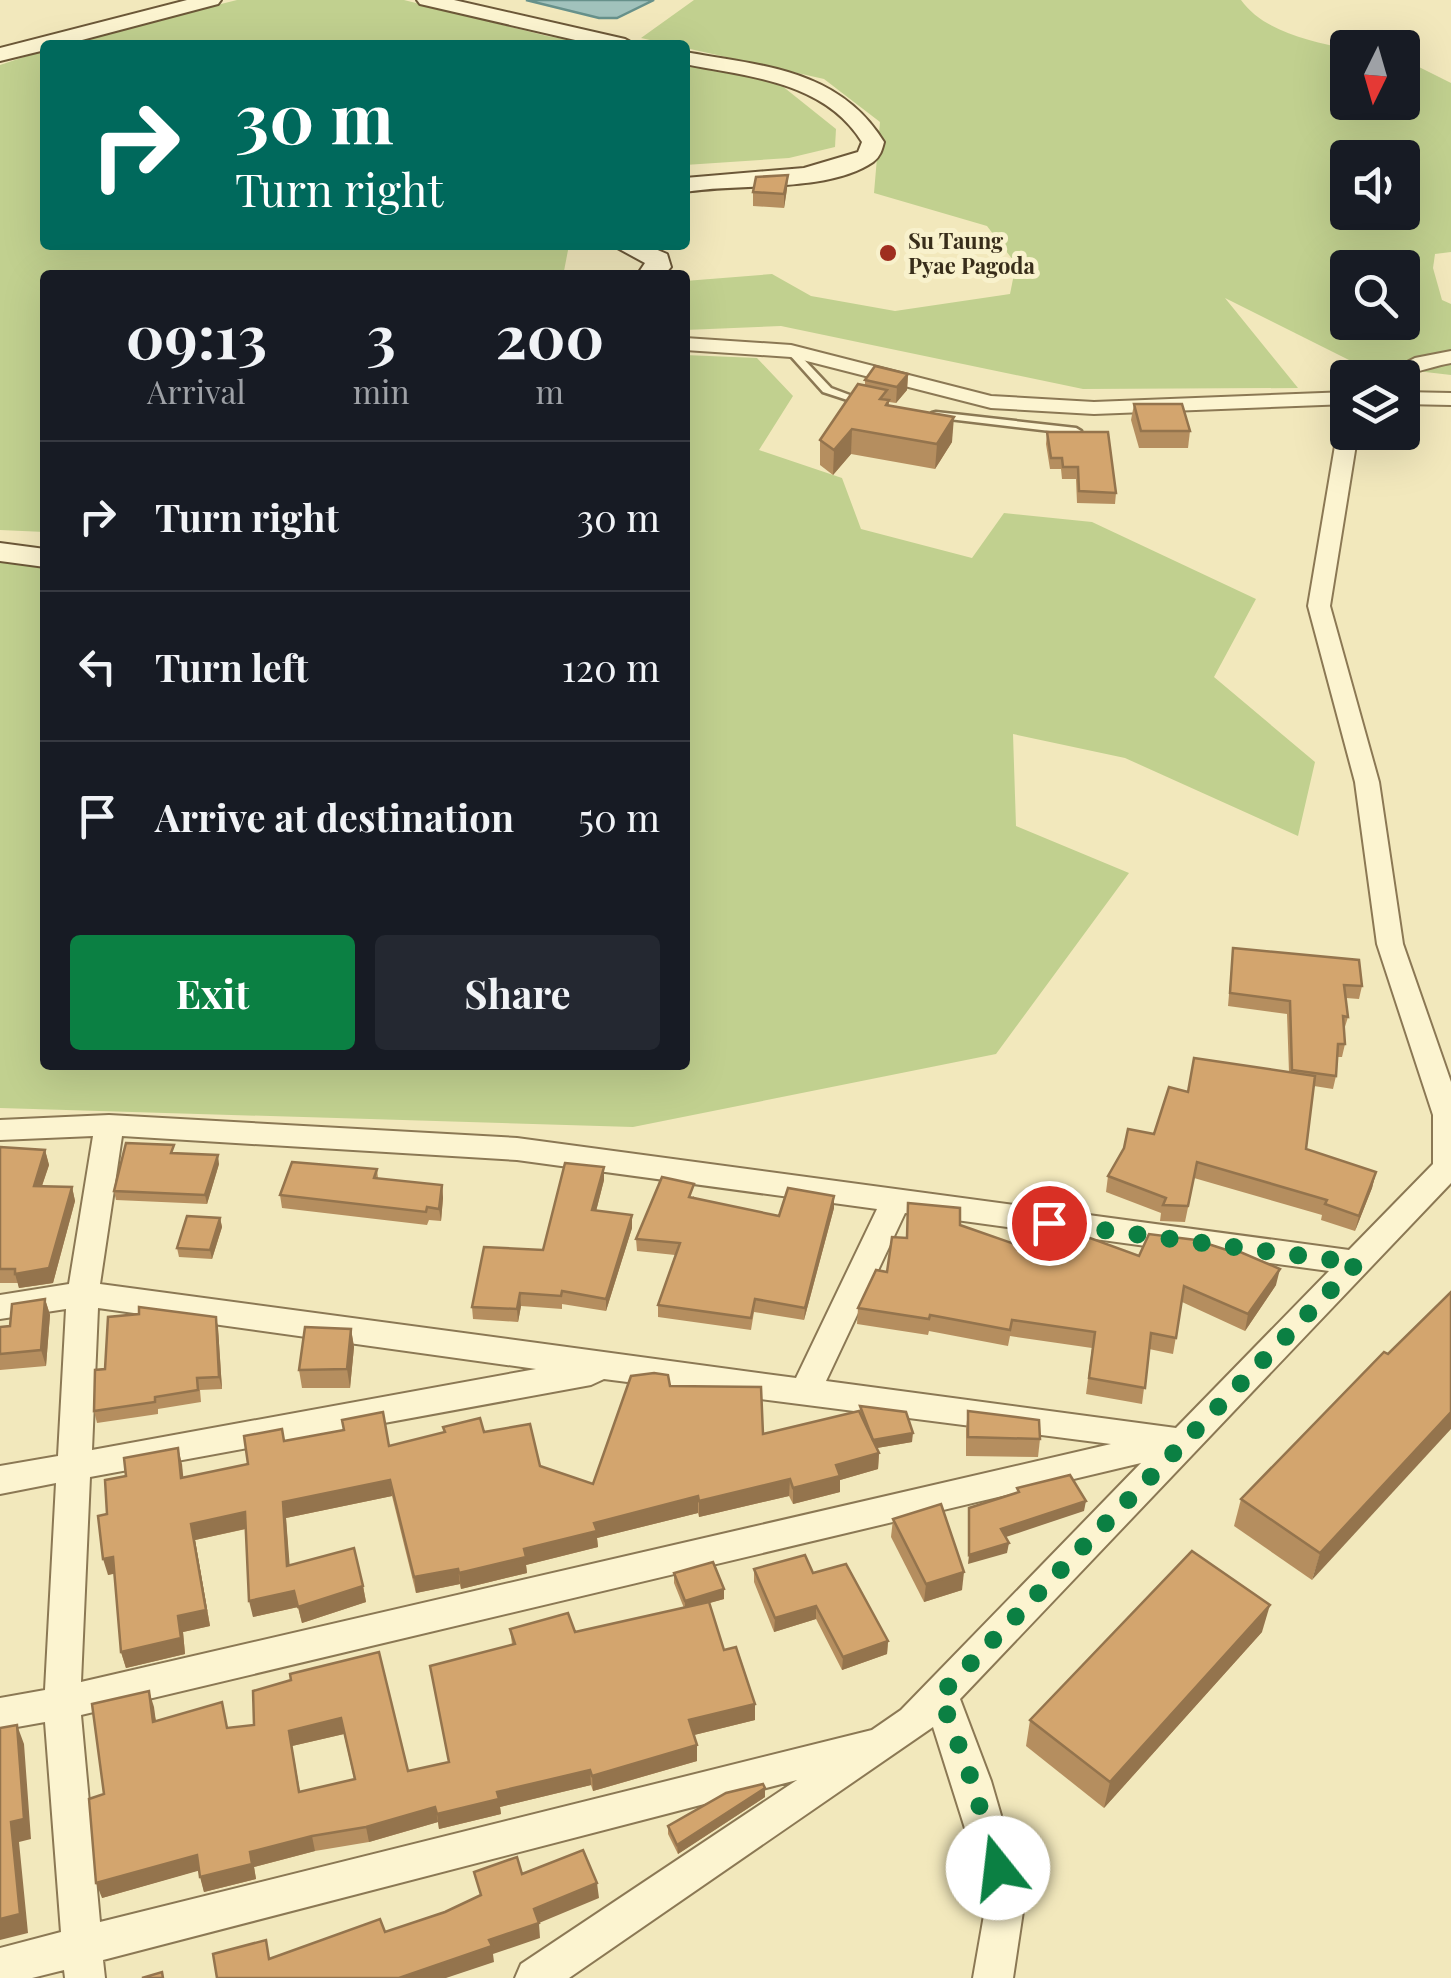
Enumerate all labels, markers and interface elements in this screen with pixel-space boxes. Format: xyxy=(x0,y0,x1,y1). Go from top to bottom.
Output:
north arrow xyxy=(1330,30,1420,120)
map controls xyxy=(1330,30,1420,450)
text: 30 m xyxy=(235,68,394,162)
icon: right xyxy=(70,80,200,210)
button: sound xyxy=(1330,140,1420,230)
text: Turn right xyxy=(235,158,443,218)
place label: Su Taung Pyae Pagoda xyxy=(908,225,1036,280)
marker: Su Taung Pyae Pagoda xyxy=(877,242,899,264)
button: search xyxy=(1330,250,1420,340)
text: 09:13 xyxy=(126,294,267,374)
text: 3 xyxy=(367,294,396,374)
text: 200 xyxy=(495,294,604,374)
button: layers xyxy=(1330,360,1420,450)
text: Arrival xyxy=(147,369,246,412)
text: min xyxy=(353,369,410,412)
text: m xyxy=(536,369,564,412)
icon: right xyxy=(70,489,125,544)
text: Turn right xyxy=(155,491,339,542)
text: 30 m xyxy=(577,491,660,542)
icon: left xyxy=(70,639,125,694)
text: Turn left xyxy=(155,641,308,692)
text: 120 m xyxy=(562,641,660,692)
icon: arrive xyxy=(70,789,125,844)
text: Arrive at destination xyxy=(155,791,514,842)
text: 50 m xyxy=(578,791,660,842)
button: Exit xyxy=(70,935,355,1050)
button: Share xyxy=(375,935,660,1050)
pin xyxy=(1007,1181,1092,1266)
icon: arrive xyxy=(1022,1196,1077,1251)
position arrow xyxy=(946,1816,1050,1920)

